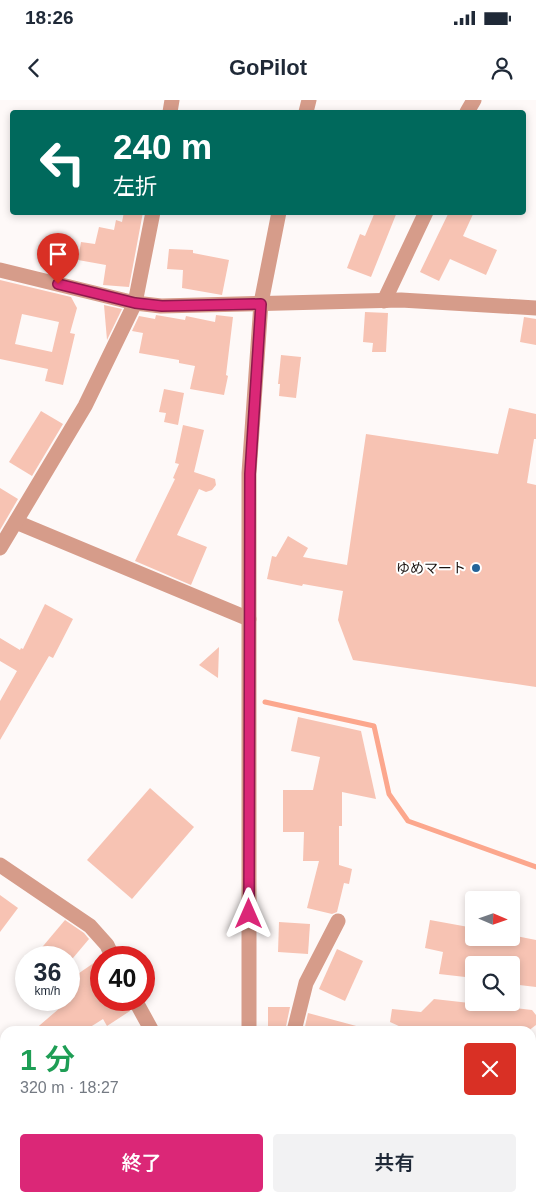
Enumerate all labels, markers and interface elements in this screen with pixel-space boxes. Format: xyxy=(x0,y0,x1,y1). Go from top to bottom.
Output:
text: 18:26 xyxy=(25,7,74,28)
icon: back xyxy=(20,54,48,82)
icon: person xyxy=(488,54,516,82)
text: GoPilot xyxy=(229,55,307,80)
text: 240 m xyxy=(113,127,212,166)
icon: left xyxy=(30,130,95,195)
text: 左折 xyxy=(113,174,157,199)
pin xyxy=(37,233,79,284)
icon: arrive xyxy=(44,240,72,268)
place label: ゆめマート xyxy=(396,560,466,576)
marker: ゆめマート xyxy=(470,562,482,574)
position arrow xyxy=(222,887,274,939)
north arrow xyxy=(465,891,520,946)
map controls xyxy=(465,891,520,1011)
speed limit sign: 40 xyxy=(90,946,155,1011)
button: search xyxy=(465,956,520,1011)
text: 36 xyxy=(34,958,61,986)
text: km/h xyxy=(34,984,61,998)
text: 1 分 xyxy=(20,1043,75,1076)
button: close xyxy=(464,1043,516,1095)
text: 320 m · 18:27 xyxy=(20,1079,119,1096)
button: 終了 xyxy=(20,1134,263,1192)
button: 共有 xyxy=(273,1134,516,1192)

